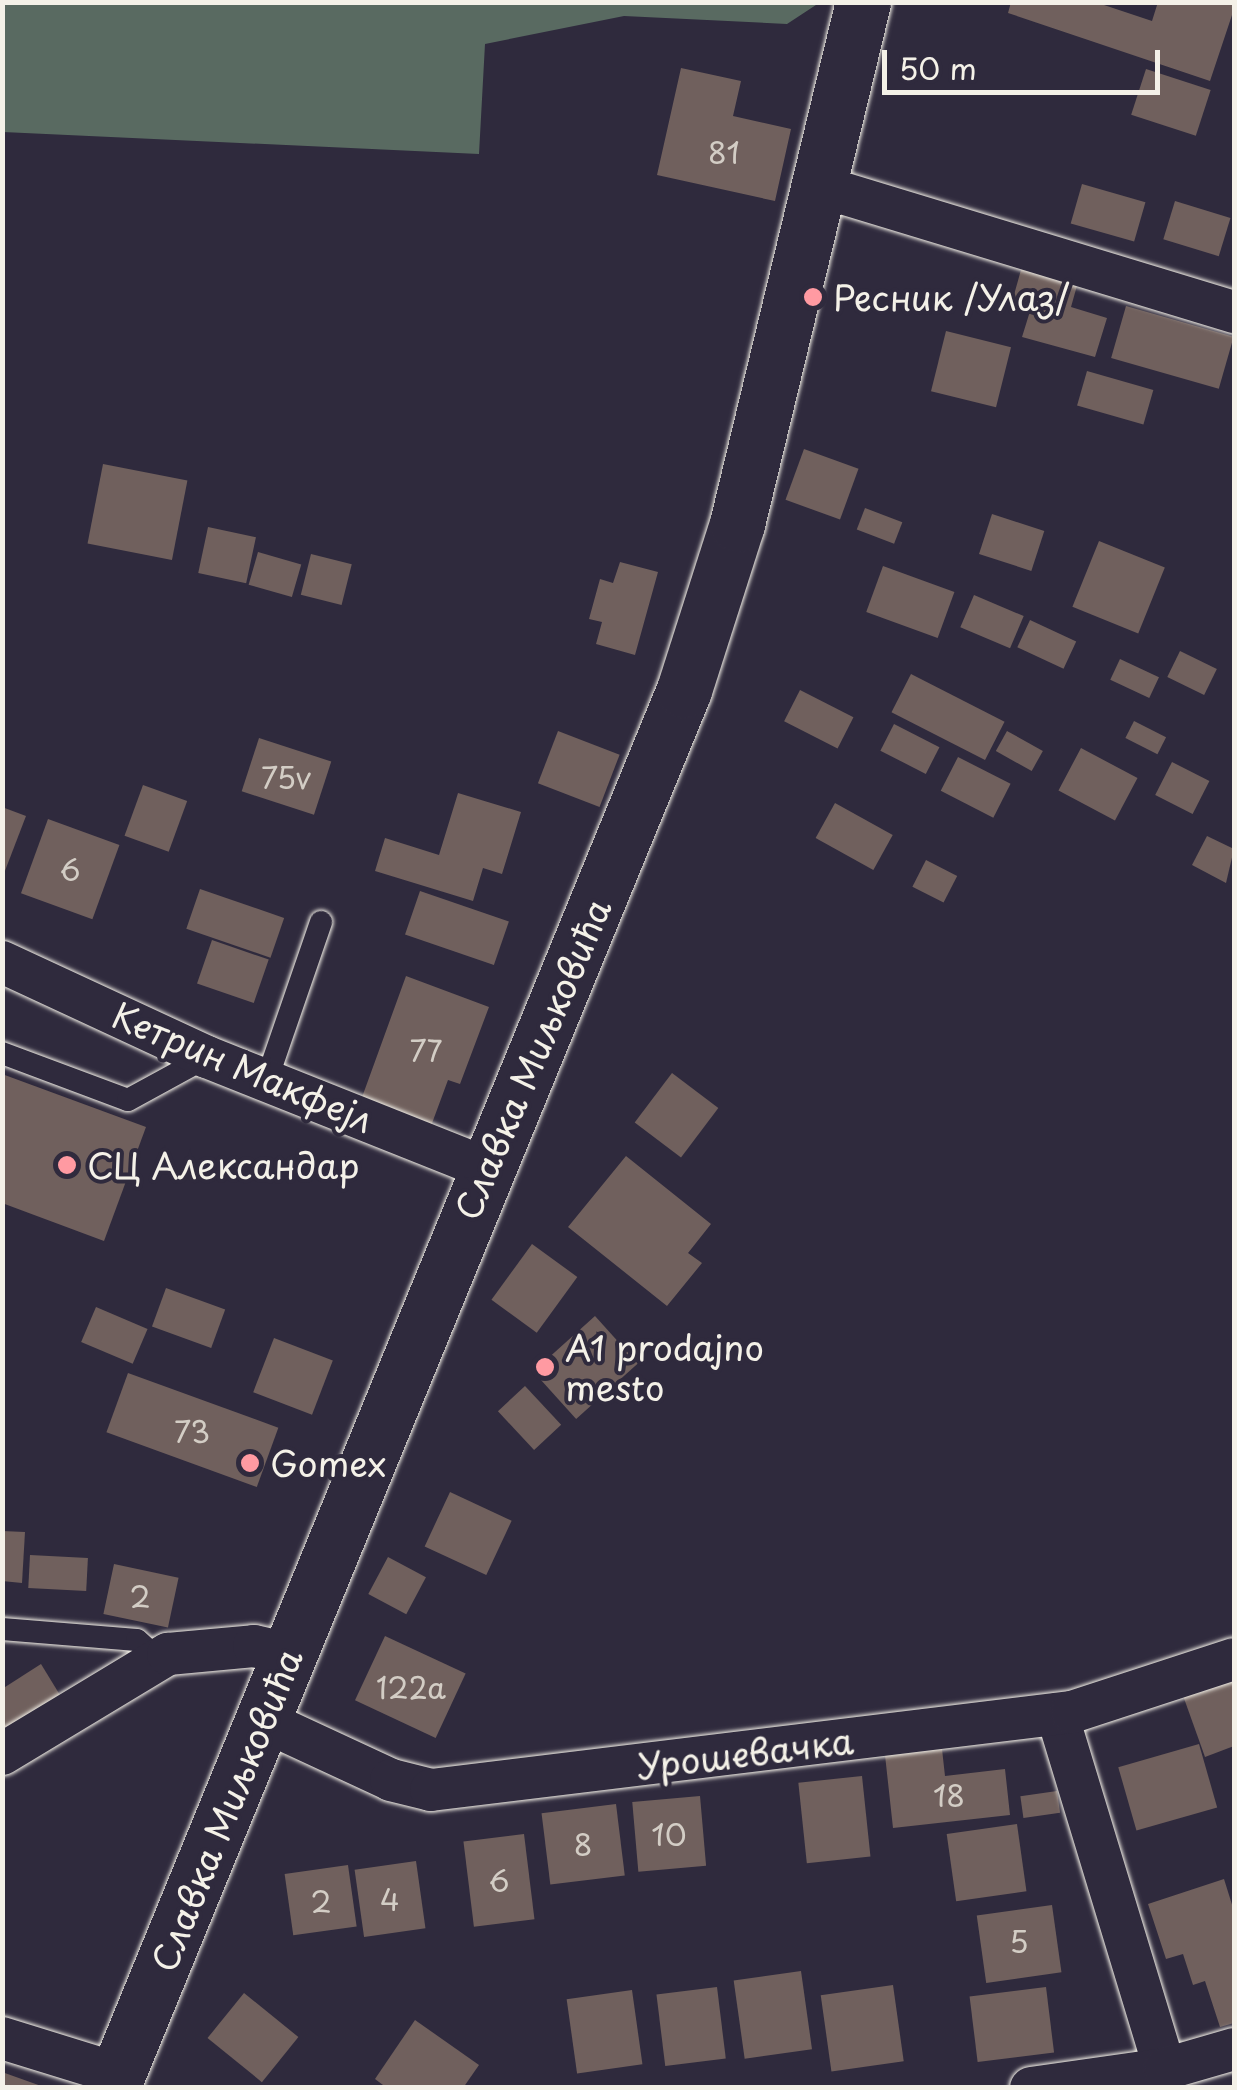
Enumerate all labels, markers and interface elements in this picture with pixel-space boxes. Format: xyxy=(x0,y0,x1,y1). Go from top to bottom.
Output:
scale bar xyxy=(887,30,1164,92)
text: 50 m xyxy=(899,45,977,90)
house number: 81 xyxy=(708,134,740,170)
place label: Ресник /Улаз/ xyxy=(833,276,1070,318)
marker: Ресник /Улаз/ xyxy=(802,286,824,308)
house number: 75v xyxy=(261,759,311,795)
house number: 6 xyxy=(59,851,81,887)
street label: Славка Миљковића xyxy=(445,892,619,1226)
street label: Кетрин Макфејл xyxy=(106,993,380,1141)
house number: 77 xyxy=(409,1032,443,1068)
place label: СЦ Александар xyxy=(87,1144,362,1186)
marker: СЦ Александар xyxy=(56,1154,78,1176)
place label: A1 prodajno mesto xyxy=(565,1326,763,1408)
marker: A1 prodajno mesto xyxy=(534,1356,556,1378)
house number: 73 xyxy=(174,1413,210,1449)
place label: Gomex xyxy=(270,1442,386,1484)
marker: Gomex xyxy=(239,1452,261,1474)
house number: 2 xyxy=(129,1578,151,1614)
street label: Славка Миљковића xyxy=(142,1643,310,1977)
house number: 122a xyxy=(376,1669,446,1705)
street label: Урошевачка xyxy=(635,1719,855,1787)
house number: 18 xyxy=(933,1777,965,1813)
house number: 10 xyxy=(651,1816,687,1852)
house number: 8 xyxy=(574,1826,592,1862)
house number: 6 xyxy=(488,1862,510,1898)
house number: 4 xyxy=(380,1881,400,1917)
house number: 2 xyxy=(310,1883,332,1919)
house number: 5 xyxy=(1009,1923,1029,1959)

